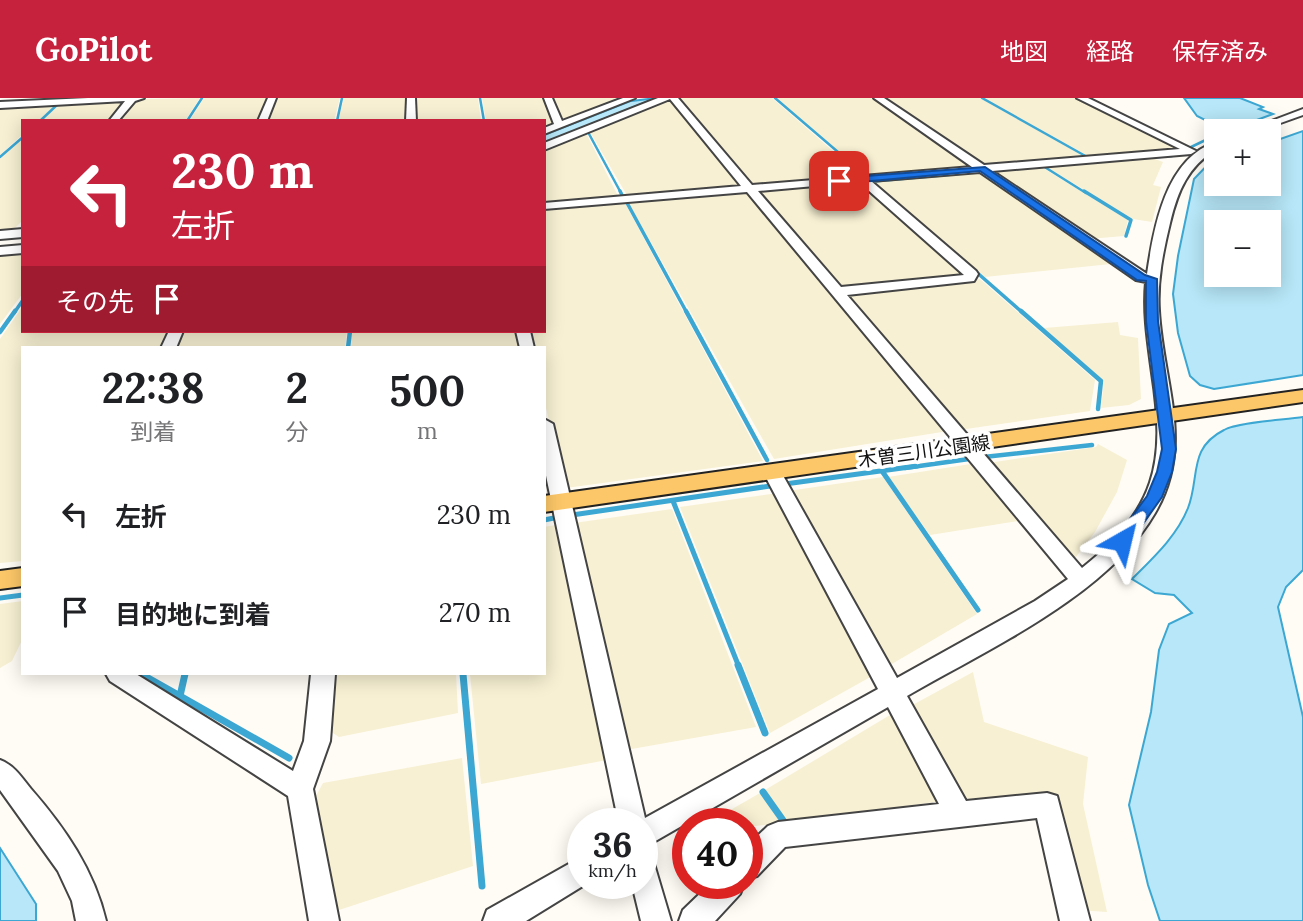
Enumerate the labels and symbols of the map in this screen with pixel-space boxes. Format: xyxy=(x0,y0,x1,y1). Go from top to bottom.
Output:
pin xyxy=(809,151,869,211)
street label: 木曽三川公園線 xyxy=(856,430,992,472)
position arrow xyxy=(1085,504,1159,578)
speed limit sign: 40 xyxy=(672,808,763,899)

